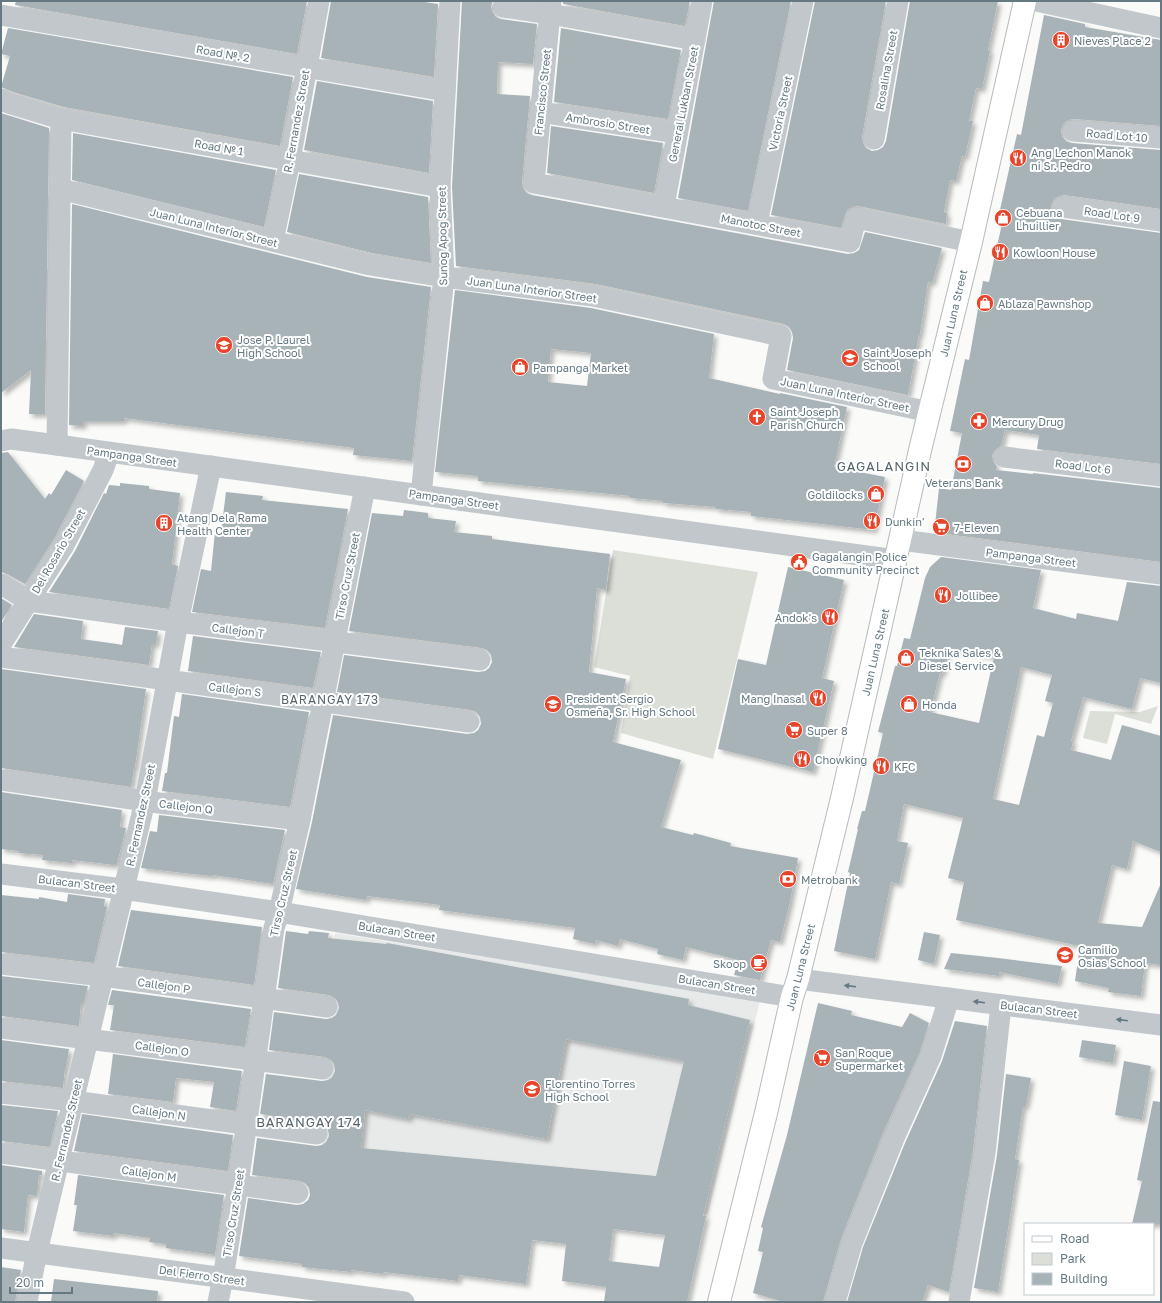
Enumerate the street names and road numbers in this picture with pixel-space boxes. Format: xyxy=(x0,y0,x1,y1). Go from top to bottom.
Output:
street label: Rosalina Street xyxy=(873,29,899,111)
street label: Road №. 2 xyxy=(195,42,251,64)
street label: General Lukban Street xyxy=(665,45,701,163)
street label: Francisco Street xyxy=(531,48,553,136)
street label: R. Fernandez Street xyxy=(281,68,311,174)
street label: Victoria Street xyxy=(766,74,794,152)
street label: Ambrosio Street xyxy=(565,110,651,136)
street label: Road Lot 10 xyxy=(1086,126,1149,144)
street label: Road № 1 xyxy=(193,136,245,158)
street label: Sunog Apog Street xyxy=(435,186,449,286)
street label: Road Lot 9 xyxy=(1083,204,1141,224)
street label: Juan Luna Interior Street xyxy=(149,205,279,249)
street label: Manotoc Street xyxy=(720,211,802,239)
street label: Juan Luna Street xyxy=(937,268,969,358)
street label: Juan Luna Interior Street xyxy=(466,273,598,305)
street label: Juan Luna Interior Street xyxy=(779,374,911,414)
street label: Pampanga Street xyxy=(86,443,178,469)
street label: Road Lot 6 xyxy=(1054,456,1112,476)
street label: Pampanga Street xyxy=(408,486,500,512)
street label: Del Rosario Street xyxy=(28,506,88,596)
street label: Tirso Cruz Street xyxy=(332,531,362,621)
street label: Pampanga Street xyxy=(985,545,1077,569)
street label: Juan Luna Street xyxy=(859,607,891,697)
street label: Callejon T xyxy=(211,620,265,640)
street label: Callejon S xyxy=(208,679,262,699)
street label: R. Fernandez Street xyxy=(123,763,157,867)
street label: Callejon Q xyxy=(158,796,214,816)
street label: Tirso Cruz Street xyxy=(267,848,299,938)
street label: Bulacan Street xyxy=(37,872,117,894)
street label: Bulacan Street xyxy=(357,918,437,944)
street label: Juan Luna Street xyxy=(783,922,817,1012)
street label: Bulacan Street xyxy=(677,971,757,997)
street label: Callejon P xyxy=(137,975,191,995)
street label: Bulacan Street xyxy=(999,998,1079,1020)
street label: Callejon O xyxy=(134,1038,190,1058)
street label: R. Fernandez Street xyxy=(48,1078,84,1182)
street label: Callejon N xyxy=(131,1102,187,1122)
street label: Callejon M xyxy=(121,1163,177,1183)
street label: Tirso Cruz Street xyxy=(220,1168,246,1258)
street label: Del Fierro Street xyxy=(158,1263,246,1287)

